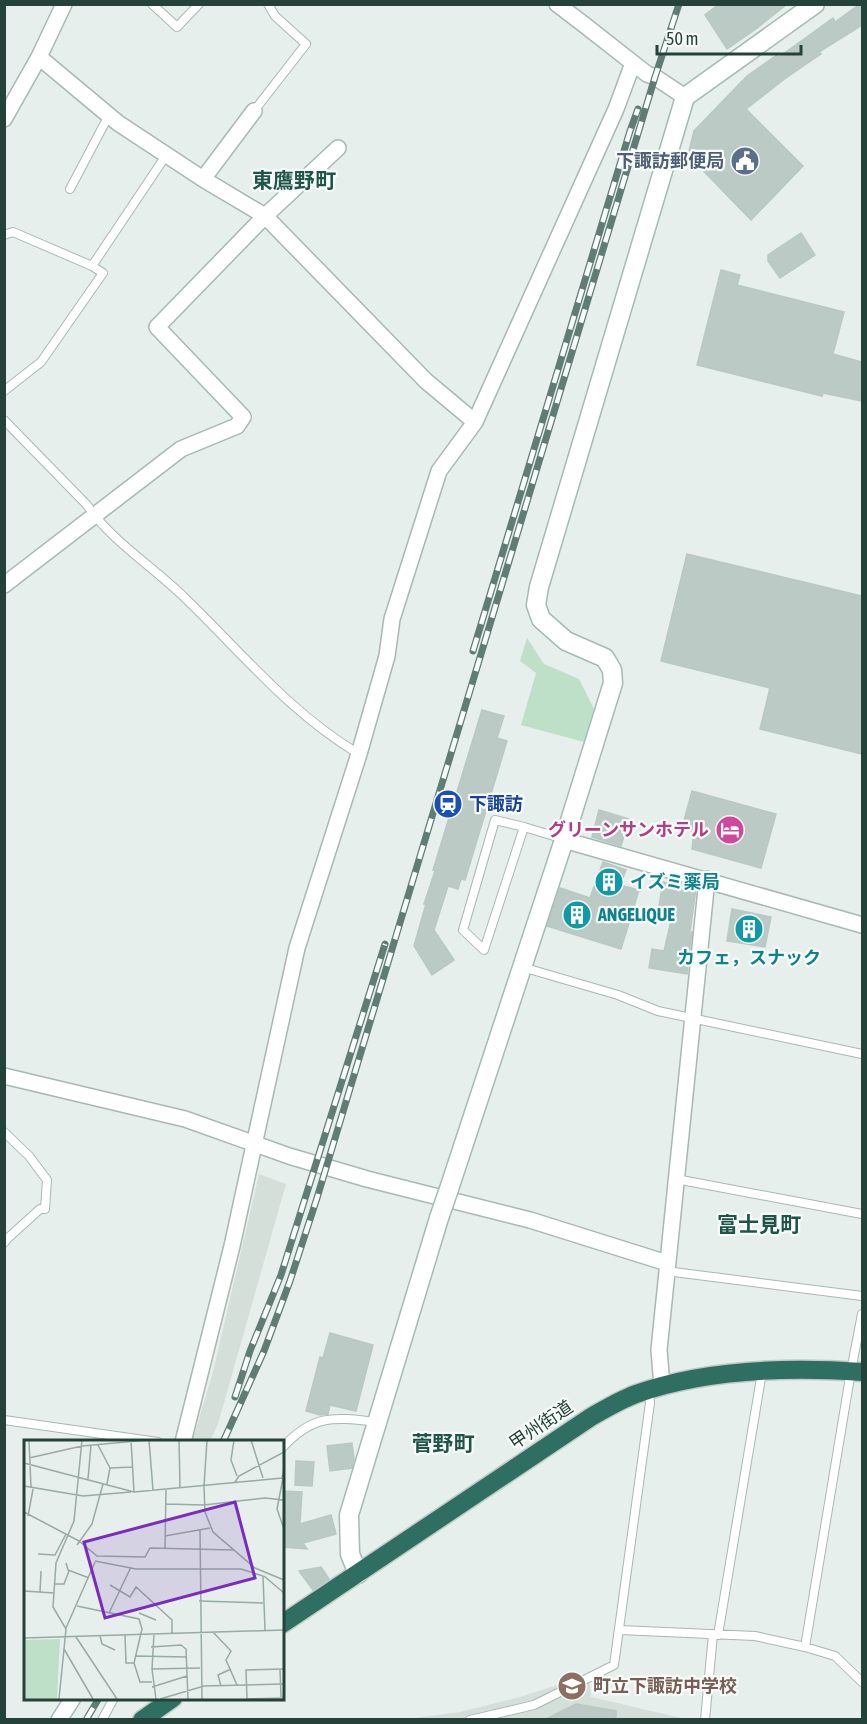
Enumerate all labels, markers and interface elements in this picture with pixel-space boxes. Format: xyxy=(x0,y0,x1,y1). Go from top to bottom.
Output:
scale bar xyxy=(657,18,801,56)
text: 50 m xyxy=(666,28,698,49)
public building icon: 下諏訪郵便局 xyxy=(729,145,761,177)
place label: 下諏訪郵便局 xyxy=(616,150,724,171)
district label: 東鷹野町 xyxy=(252,168,336,192)
station icon: 下諏訪 xyxy=(432,788,464,820)
place label: 下諏訪 xyxy=(469,793,523,814)
hotel icon: グリーンサンホテル xyxy=(714,814,746,846)
place label: グリーンサンホテル xyxy=(548,819,709,840)
building icon: イズミ薬局 xyxy=(593,866,625,898)
place label: イズミ薬局 xyxy=(630,871,719,892)
building icon: ANGELIQUE xyxy=(561,899,593,931)
place label: ANGELIQUE xyxy=(597,904,675,925)
building icon: カフェ，スナック xyxy=(733,913,765,945)
place label: カフェ，スナック xyxy=(677,947,821,968)
district label: 富士見町 xyxy=(717,1212,801,1236)
street label: 甲州街道 xyxy=(505,1396,576,1453)
district label: 菅野町 xyxy=(412,1431,475,1455)
inset map xyxy=(24,1440,284,1700)
school or university icon: 町立下諏訪中学校 xyxy=(556,1670,588,1702)
place label: 町立下諏訪中学校 xyxy=(593,1675,737,1696)

